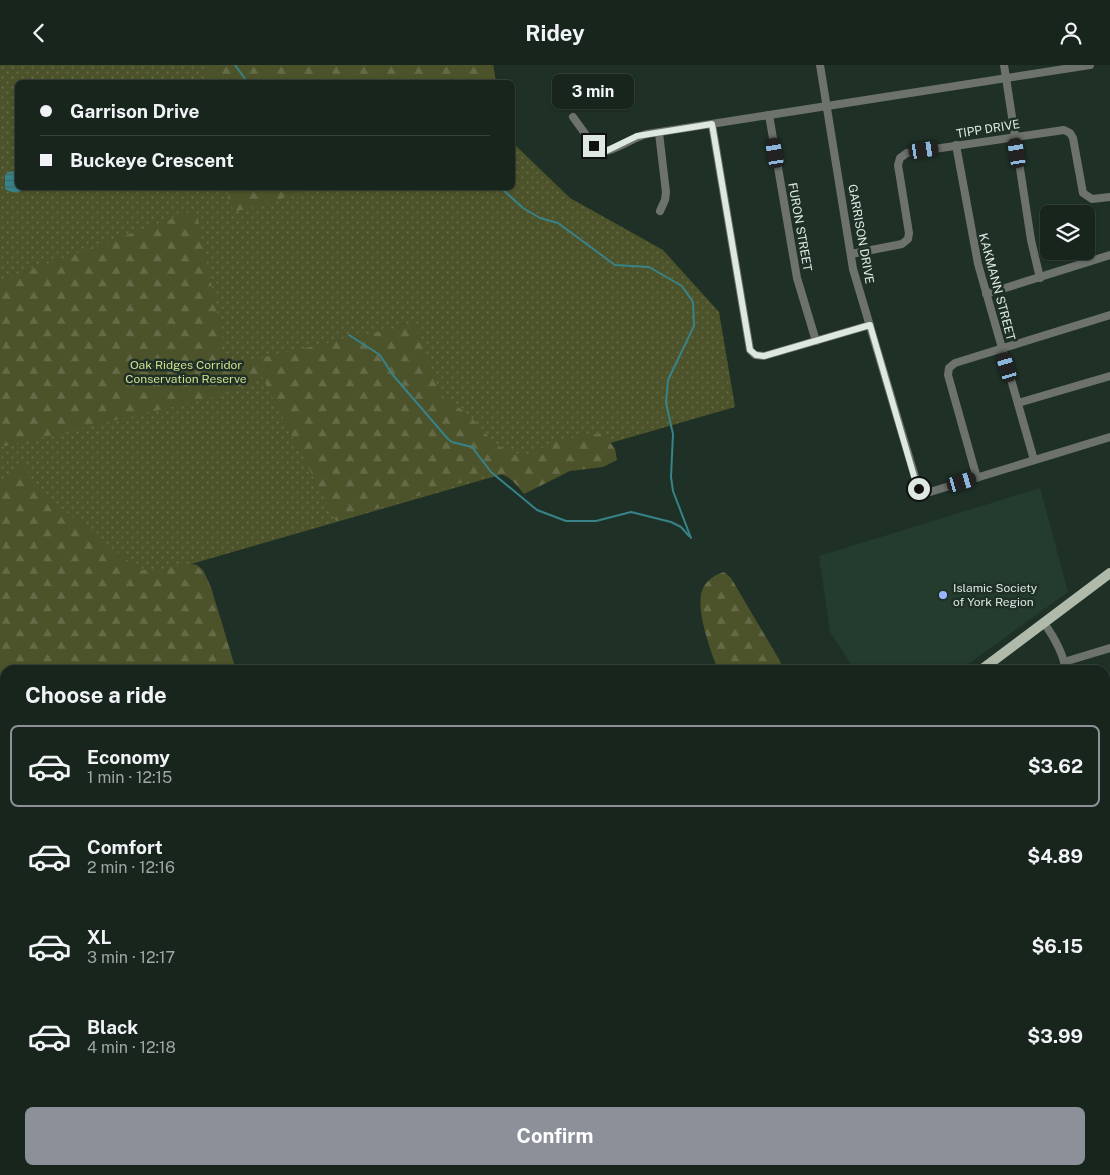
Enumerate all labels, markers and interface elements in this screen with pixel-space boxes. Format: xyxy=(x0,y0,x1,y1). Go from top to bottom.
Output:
icon: back xyxy=(25,19,53,47)
icon: person xyxy=(1057,19,1085,47)
text: Ridey xyxy=(525,20,585,46)
callout: 3 min xyxy=(553,73,635,109)
text: 3 min xyxy=(572,82,614,101)
text: Garrison Drive xyxy=(70,100,200,122)
street label: TIPP DRIVE xyxy=(955,117,1021,141)
route end xyxy=(583,135,605,157)
car xyxy=(765,137,784,169)
car xyxy=(1007,137,1026,169)
car xyxy=(908,140,939,160)
text: Buckeye Crescent xyxy=(70,149,234,171)
street label: FURON STREET xyxy=(785,182,815,272)
street label: GARRISON DRIVE xyxy=(845,183,877,285)
map controls xyxy=(1040,205,1095,260)
button: layers xyxy=(1040,205,1095,260)
street label: KAKMANN STREET xyxy=(976,232,1018,342)
car xyxy=(995,350,1018,384)
park label: Oak Ridges Corridor Conservation Reserve xyxy=(125,358,247,386)
car xyxy=(945,471,978,493)
route start xyxy=(908,478,930,500)
place label: Islamic Society of York Region xyxy=(953,581,1038,609)
marker: Islamic Society of York Region xyxy=(937,589,949,601)
text: Choose a ride xyxy=(25,682,167,708)
icon: car xyxy=(27,744,72,789)
text: Economy xyxy=(87,746,170,768)
text: $3.62 xyxy=(1028,755,1083,777)
text: 1 min · 12:15 xyxy=(87,768,172,787)
icon: car xyxy=(27,834,72,879)
text: Comfort xyxy=(87,836,163,858)
text: $4.89 xyxy=(1027,845,1083,867)
text: 2 min · 12:16 xyxy=(87,858,175,877)
icon: car xyxy=(27,924,72,969)
text: XL xyxy=(87,926,112,948)
text: $6.15 xyxy=(1031,935,1083,957)
text: 3 min · 12:17 xyxy=(87,948,175,967)
icon: car xyxy=(27,1014,72,1059)
text: Black xyxy=(87,1016,138,1038)
text: $3.99 xyxy=(1027,1025,1083,1047)
text: 4 min · 12:18 xyxy=(87,1038,176,1057)
button: Confirm xyxy=(25,1107,1085,1165)

